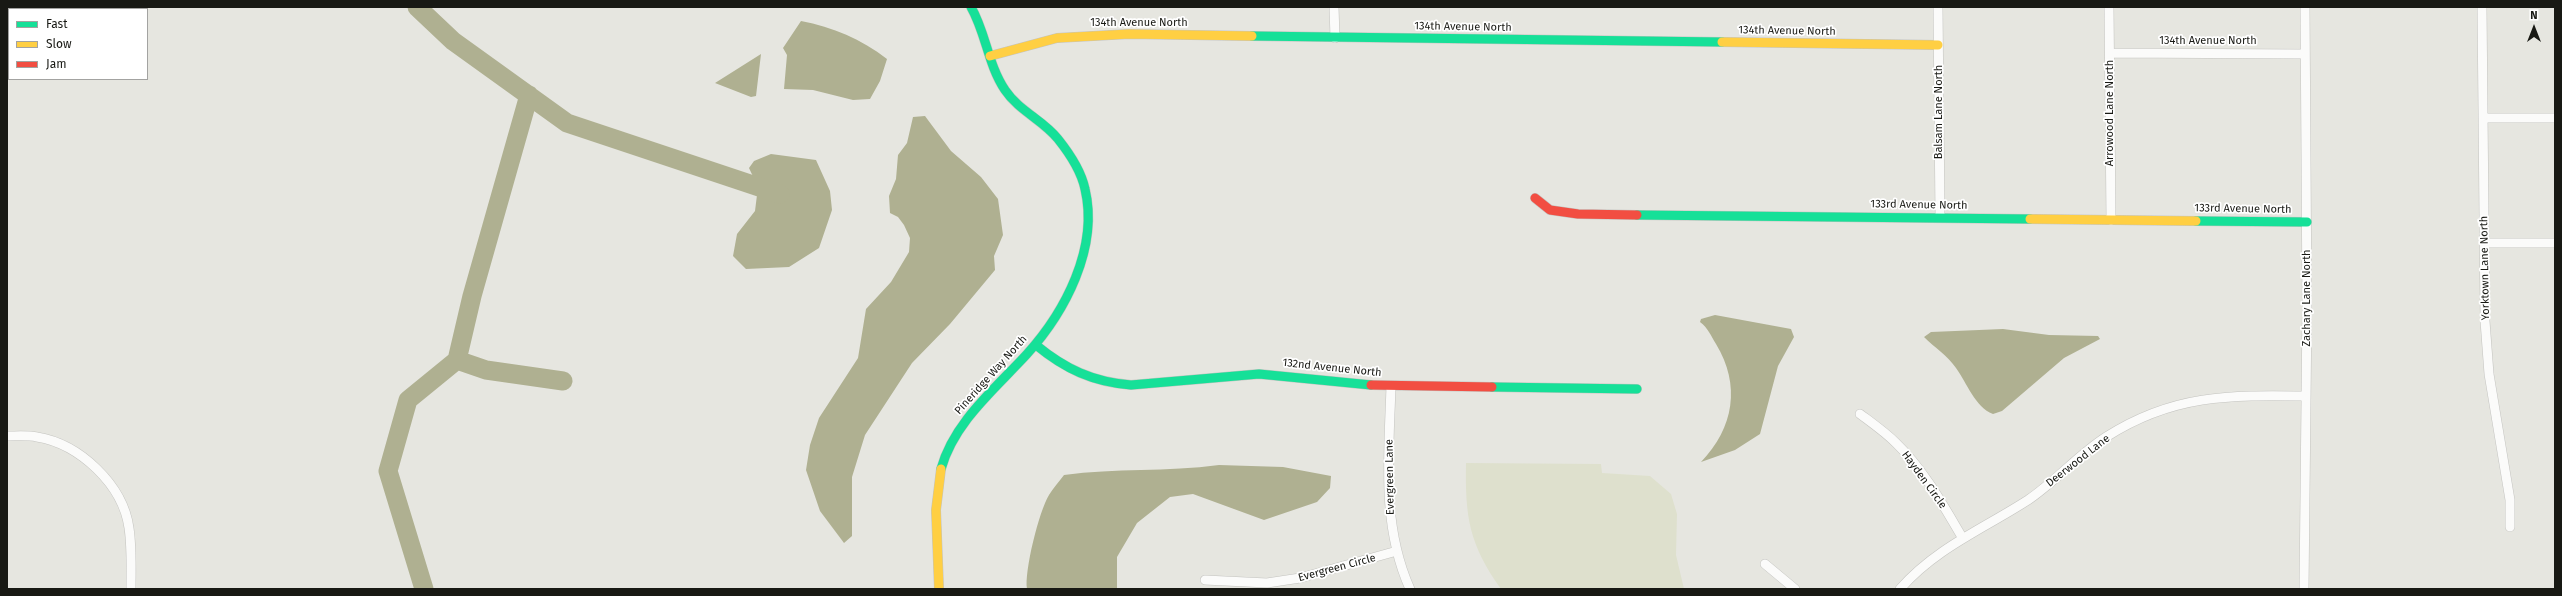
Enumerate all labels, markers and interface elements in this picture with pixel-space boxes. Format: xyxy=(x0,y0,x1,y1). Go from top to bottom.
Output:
legend xyxy=(8,8,148,80)
north arrow xyxy=(2514,8,2554,48)
text: N xyxy=(2530,9,2538,22)
street label: 134th Avenue North xyxy=(1090,16,1188,30)
text: Fast xyxy=(46,17,68,31)
street label: 134th Avenue North xyxy=(1414,20,1512,34)
street label: 134th Avenue North xyxy=(1738,24,1836,38)
street label: 134th Avenue North xyxy=(2159,34,2257,48)
text: Slow xyxy=(46,37,72,51)
text: Jam xyxy=(46,57,66,71)
street label: Arrowood Lane North xyxy=(2103,60,2117,166)
street label: Balsam Lane North xyxy=(1932,65,1946,159)
street label: 133rd Avenue North xyxy=(1870,198,1968,212)
street label: 133rd Avenue North xyxy=(2194,202,2292,216)
street label: Yorktown Lane North xyxy=(2477,216,2493,320)
street label: Zachary Lane North xyxy=(2300,249,2314,347)
street label: Pineridge Way North xyxy=(952,333,1030,417)
street label: 132nd Avenue North xyxy=(1282,356,1382,380)
street label: Deerwood Lane xyxy=(2043,432,2113,490)
street label: Evergreen Lane xyxy=(1383,439,1397,515)
street label: Hayden Circle xyxy=(1899,449,1949,511)
street label: Evergreen Circle xyxy=(1297,551,1377,585)

